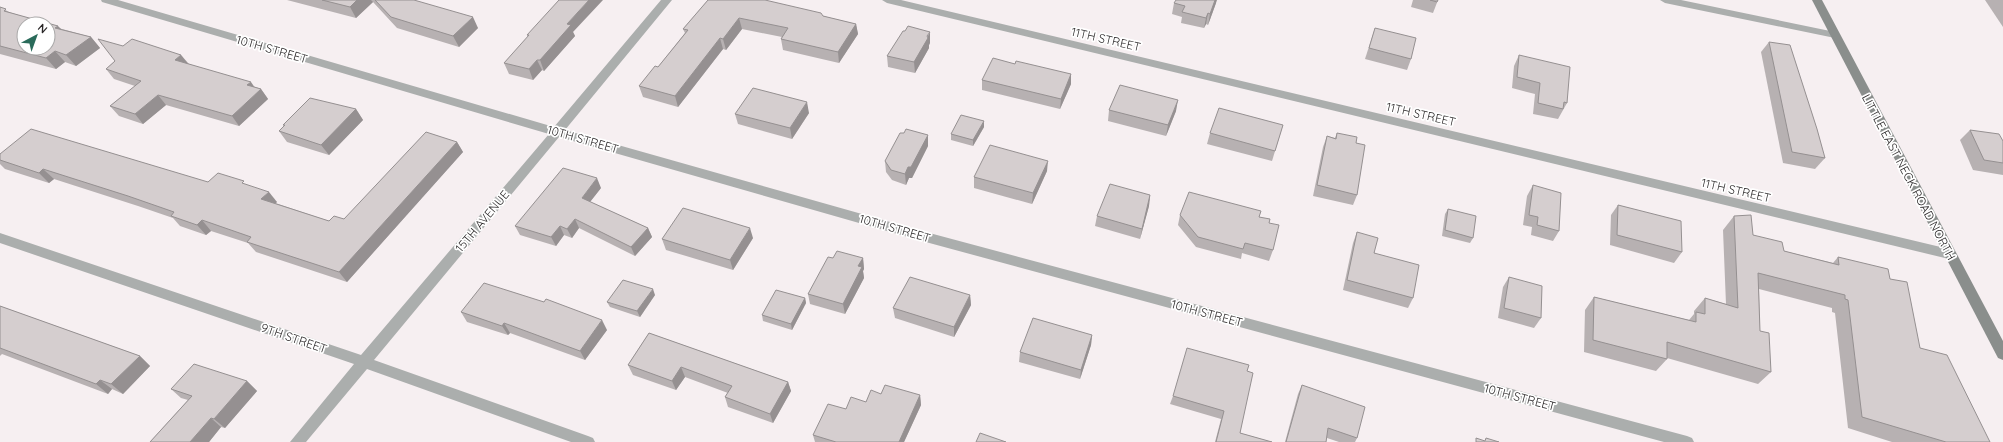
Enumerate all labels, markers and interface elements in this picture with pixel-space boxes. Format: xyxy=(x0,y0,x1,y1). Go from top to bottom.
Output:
north arrow xyxy=(16,16,56,56)
text: N xyxy=(35,21,50,36)
street label: 11TH STREET xyxy=(1070,24,1142,54)
street label: 10TH STREET xyxy=(235,32,309,66)
street label: LITTLE EAST NECK ROAD NORTH xyxy=(1859,91,1959,263)
street label: 11TH STREET xyxy=(1385,99,1457,129)
street label: 10TH STREET xyxy=(546,122,620,156)
street label: 11TH STREET xyxy=(1700,175,1772,205)
street label: 15TH AVENUE xyxy=(452,187,512,255)
street label: 10TH STREET xyxy=(858,211,932,245)
street label: 10TH STREET xyxy=(1170,296,1244,330)
street label: 9TH STREET xyxy=(259,320,329,356)
street label: 10TH STREET xyxy=(1483,380,1557,414)

